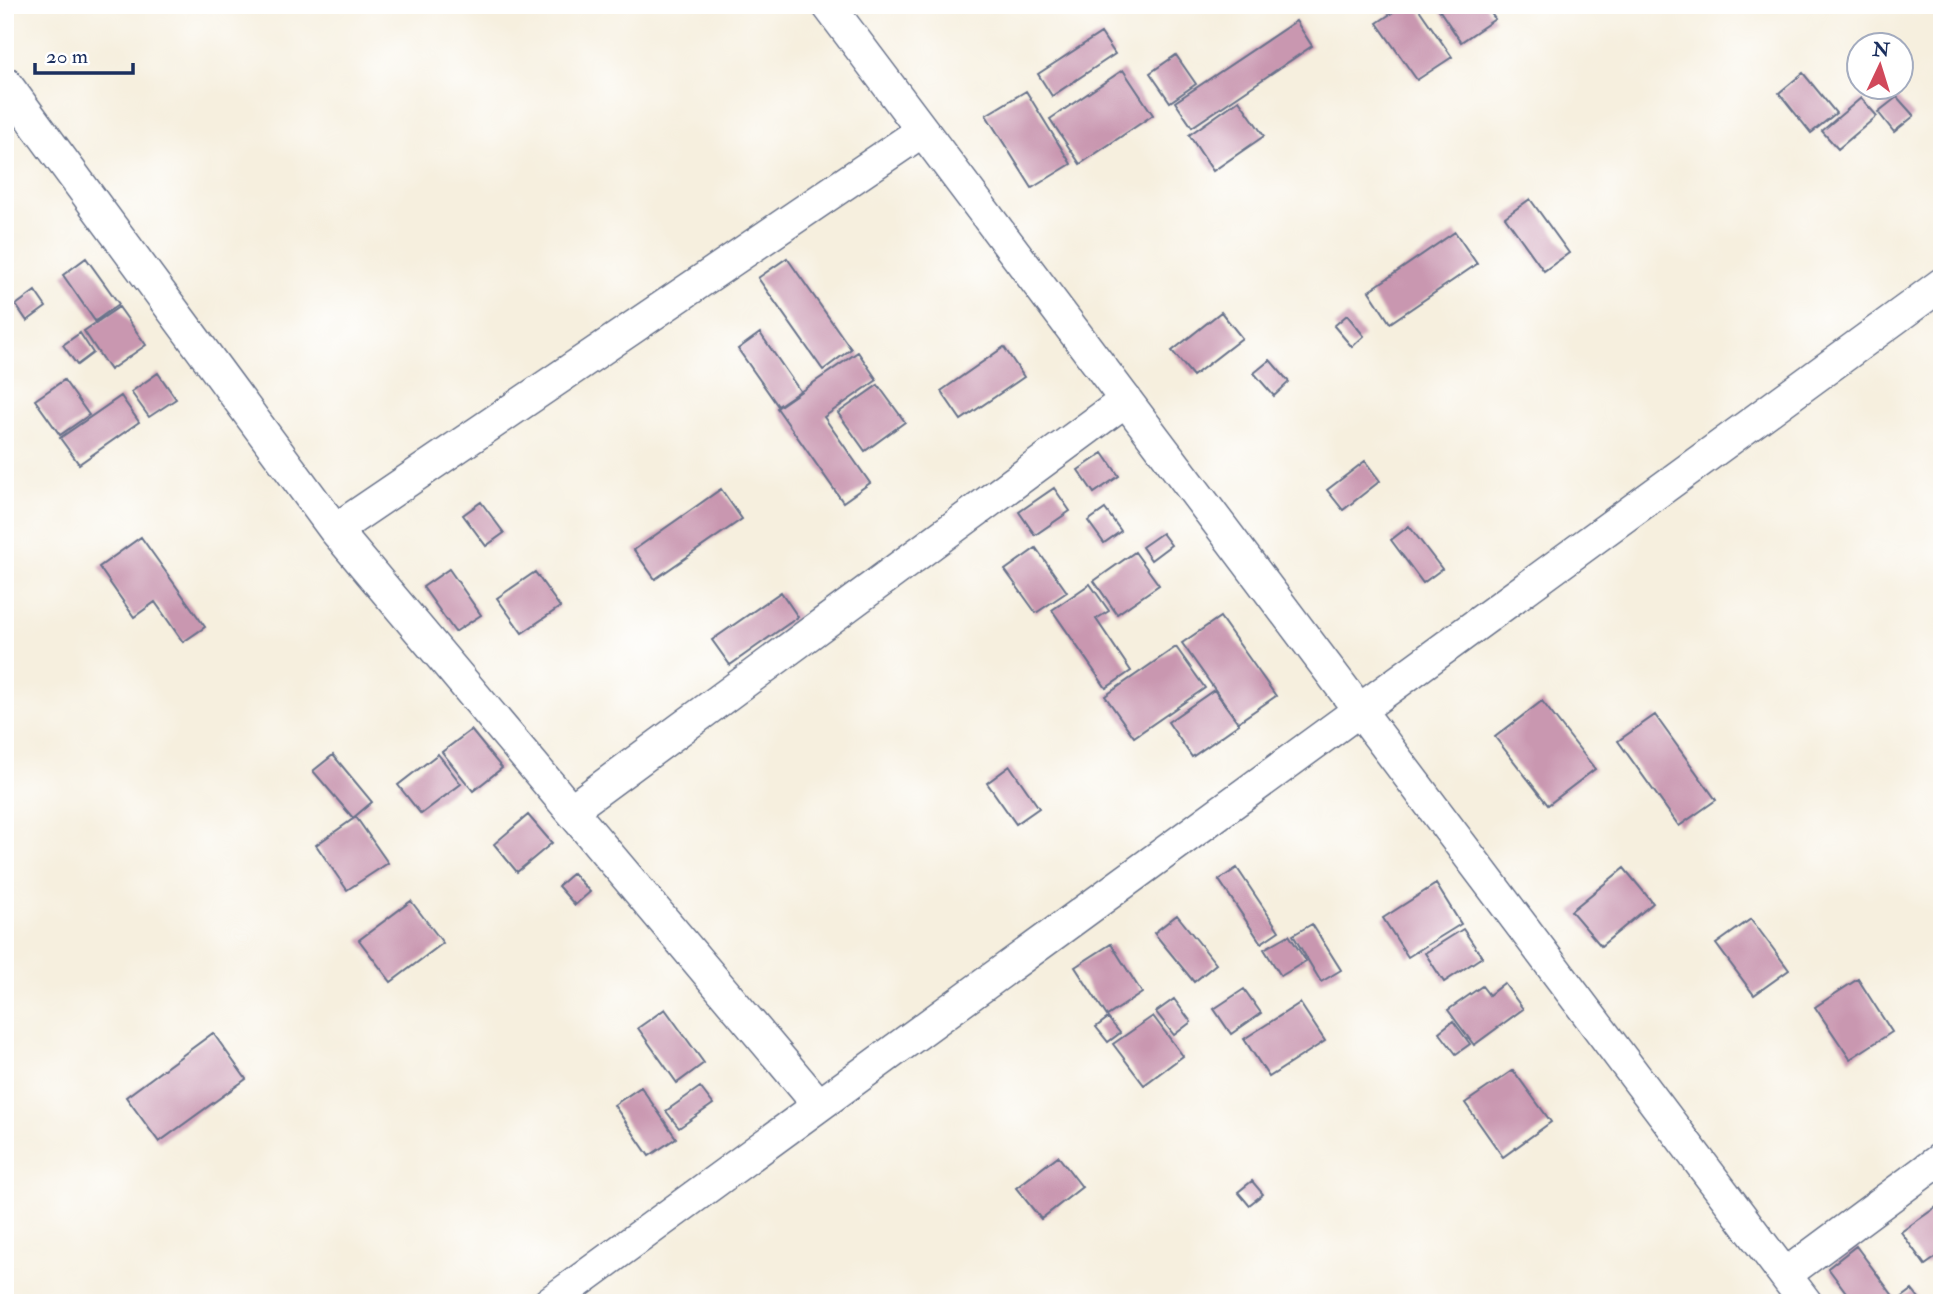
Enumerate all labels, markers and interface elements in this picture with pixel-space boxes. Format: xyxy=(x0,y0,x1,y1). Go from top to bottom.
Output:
scale bar xyxy=(35,32,133,76)
north arrow xyxy=(1846,32,1916,102)
text: N xyxy=(1871,37,1891,63)
text: 20 m xyxy=(46,43,88,70)

